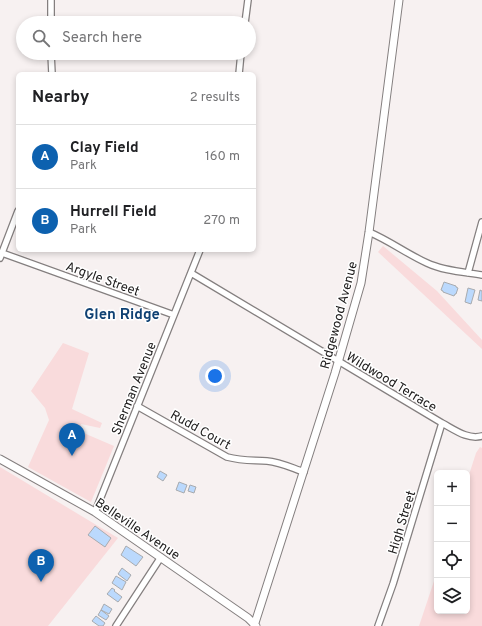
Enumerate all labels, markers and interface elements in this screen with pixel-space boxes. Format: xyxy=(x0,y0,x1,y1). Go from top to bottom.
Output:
search box xyxy=(16,16,256,60)
icon: search xyxy=(30,27,52,49)
text: Search here xyxy=(62,29,142,48)
text: Nearby xyxy=(32,87,89,109)
text: 2 results xyxy=(190,90,240,106)
text: Clay Field xyxy=(70,139,139,158)
text: A xyxy=(40,149,50,165)
text: 160 m xyxy=(205,149,240,165)
text: Park xyxy=(70,158,97,174)
text: Hurrell Field xyxy=(70,203,157,222)
text: B xyxy=(41,213,49,229)
text: 270 m xyxy=(203,213,240,229)
text: Park xyxy=(70,222,97,238)
street label: Argyle Street xyxy=(63,259,141,301)
street label: Ridgewood Avenue xyxy=(318,260,362,371)
district label: Glen Ridge xyxy=(84,306,160,325)
street label: Sherman Avenue xyxy=(109,340,161,438)
street label: Wildwood Terrace xyxy=(343,349,439,416)
your location xyxy=(205,366,225,386)
street label: Rudd Court xyxy=(167,408,233,454)
pin: A xyxy=(59,423,85,456)
map controls xyxy=(434,470,470,614)
button: + xyxy=(434,470,470,506)
street label: High Street xyxy=(386,489,420,556)
street label: Belleville Avenue xyxy=(91,495,182,564)
button: − xyxy=(434,506,470,542)
button: locate xyxy=(434,542,470,578)
pin: B xyxy=(28,549,54,582)
button: layers xyxy=(434,578,470,614)

